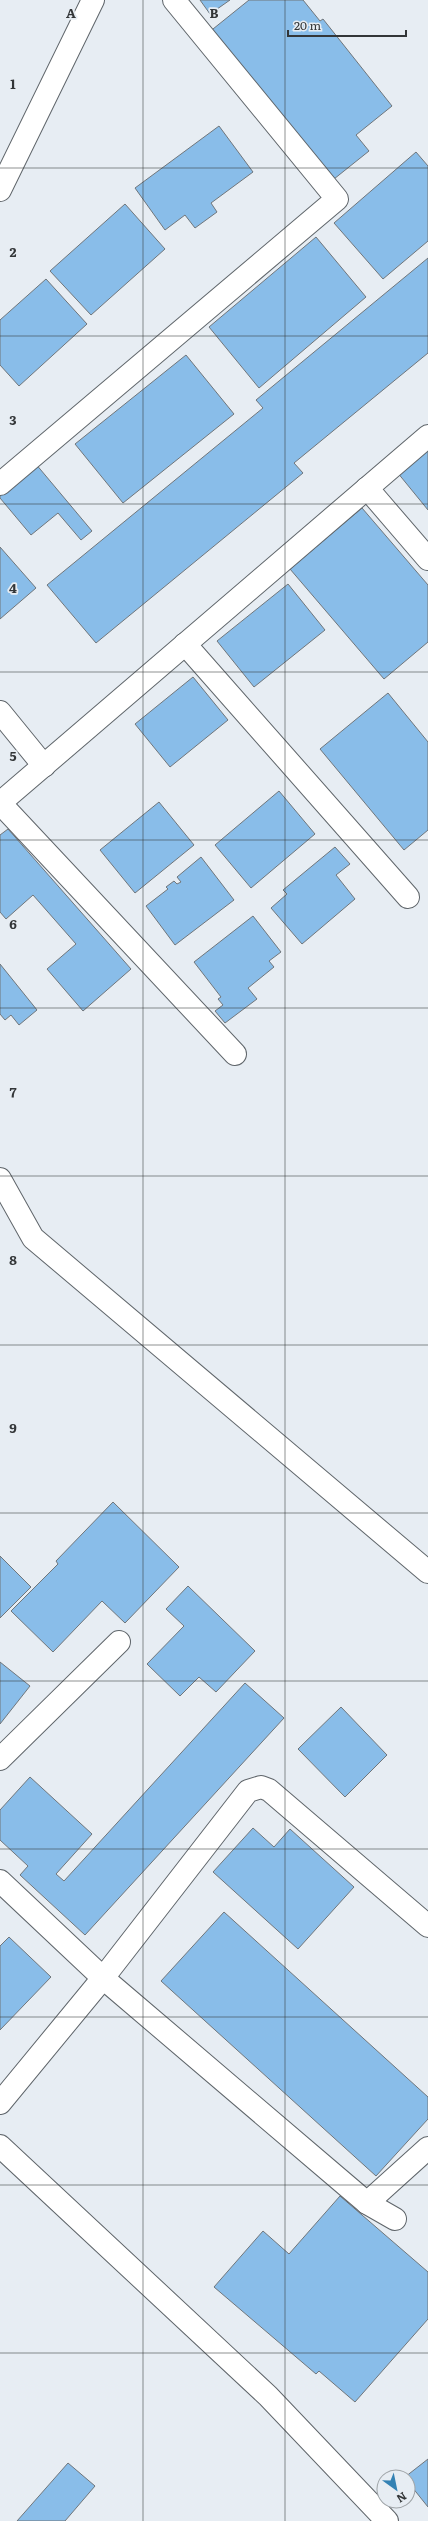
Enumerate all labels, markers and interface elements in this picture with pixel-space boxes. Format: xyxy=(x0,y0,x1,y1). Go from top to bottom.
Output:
text: A xyxy=(66,3,76,22)
text: B xyxy=(210,3,219,22)
scale bar xyxy=(288,12,406,38)
text: 20 m xyxy=(294,16,321,34)
text: 1 xyxy=(10,74,16,93)
text: 2 xyxy=(10,242,17,261)
text: 3 xyxy=(9,410,17,429)
text: 4 xyxy=(9,578,17,597)
text: 5 xyxy=(9,746,17,765)
text: 6 xyxy=(9,914,17,933)
text: 7 xyxy=(9,1082,17,1101)
text: 8 xyxy=(9,1250,17,1269)
text: 9 xyxy=(9,1418,17,1437)
north arrow xyxy=(376,2469,416,2509)
text: N xyxy=(394,2489,410,2507)

